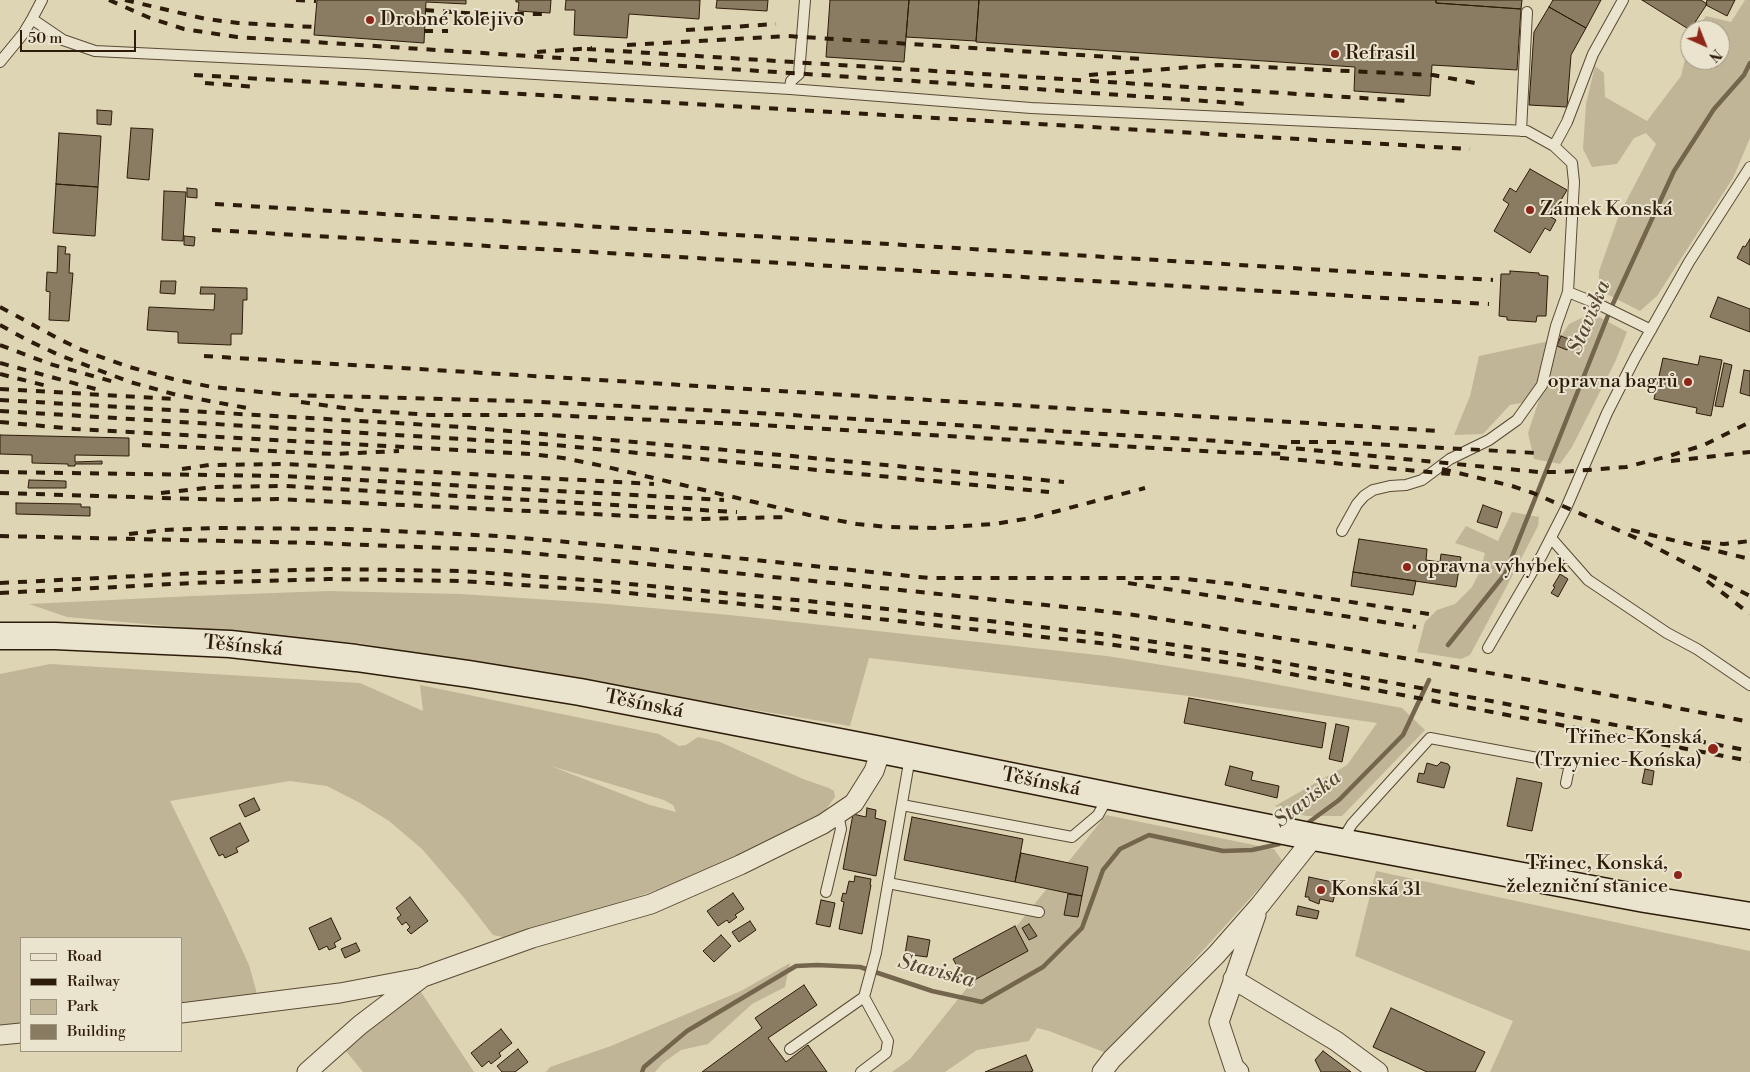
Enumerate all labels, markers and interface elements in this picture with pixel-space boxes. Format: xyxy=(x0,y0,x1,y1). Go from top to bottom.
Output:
place label: Drobné kolejivo xyxy=(380,8,524,32)
marker: Drobné kolejivo xyxy=(364,14,376,26)
scale bar xyxy=(22,20,139,52)
north arrow xyxy=(1680,20,1730,70)
text: 50 m xyxy=(28,29,62,48)
place label: Refrasil xyxy=(1345,42,1416,66)
text: N xyxy=(1704,45,1725,65)
marker: Refrasil xyxy=(1329,48,1341,60)
place label: Zámek Konská xyxy=(1540,198,1673,222)
marker: Zámek Konská xyxy=(1524,204,1536,216)
water label: Staviska xyxy=(1563,277,1617,359)
place label: opravna bagrů xyxy=(1548,370,1678,394)
marker: opravna bagrů xyxy=(1682,376,1694,388)
place label: opravna výhybek xyxy=(1417,555,1568,579)
marker: opravna výhybek xyxy=(1401,561,1413,573)
street label: Těšínská xyxy=(202,632,284,662)
street label: Těšínská xyxy=(603,686,685,724)
place label: Třinec-Konská (Trzyniec-Końska) xyxy=(1534,726,1702,773)
marker: Třinec-Konská (Trzyniec-Końska) xyxy=(1706,742,1720,756)
street label: Těšínská xyxy=(1000,764,1082,802)
water label: Staviska xyxy=(1270,766,1346,834)
place label: Třinec, Konská, železniční stanice xyxy=(1506,852,1668,899)
marker: Třinec, Konská, železniční stanice xyxy=(1672,869,1684,881)
place label: Konská 31 xyxy=(1331,878,1422,902)
marker: Konská 31 xyxy=(1315,884,1327,896)
legend xyxy=(20,937,182,1052)
text: Road xyxy=(67,947,102,966)
water label: Staviska xyxy=(895,950,977,994)
text: Railway xyxy=(67,972,120,991)
text: Park xyxy=(67,997,98,1016)
text: Building xyxy=(67,1022,126,1041)

